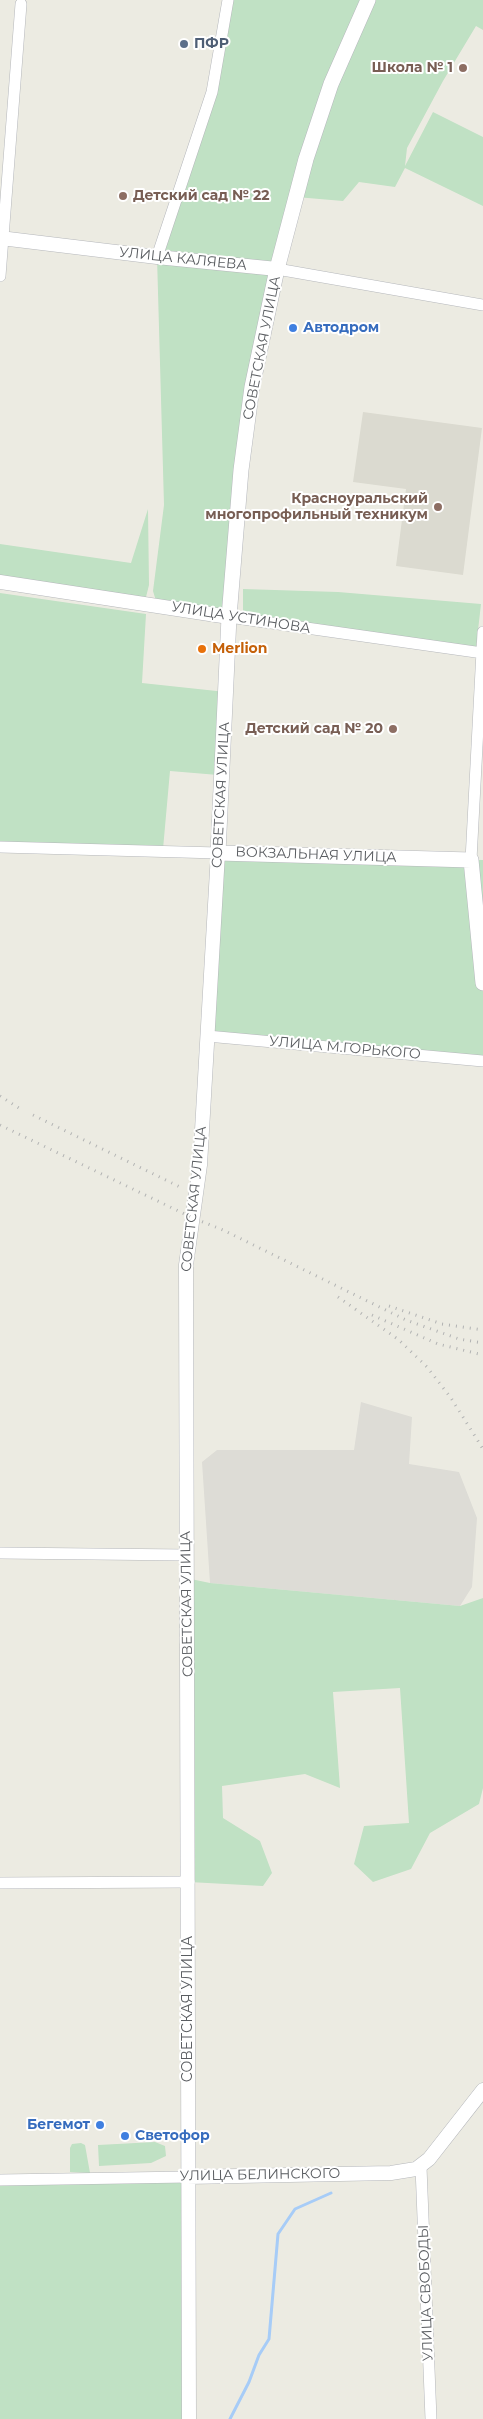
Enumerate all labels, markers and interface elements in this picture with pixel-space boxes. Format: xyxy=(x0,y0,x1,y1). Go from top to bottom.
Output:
place label: ПФР xyxy=(194,36,229,52)
marker: ПФР xyxy=(178,38,190,50)
place label: Школа № 1 xyxy=(372,60,453,76)
marker: Школа № 1 xyxy=(457,62,469,74)
place label: Детский сад № 22 xyxy=(133,188,270,204)
marker: Детский сад № 22 xyxy=(117,190,129,202)
street label: УЛИЦА КАЛЯЕВА xyxy=(118,244,248,274)
street label: СОВЕТСКАЯ УЛИЦА xyxy=(240,275,284,421)
place label: Автодром xyxy=(303,320,379,336)
marker: Автодром xyxy=(287,322,299,334)
place label: Красноуральский многопрофильный техникум xyxy=(205,491,428,524)
marker: Красноуральский многопрофильный техникум xyxy=(432,501,444,513)
street label: УЛИЦА УСТИНОВА xyxy=(170,599,312,637)
place label: Merlion xyxy=(212,641,267,657)
marker: Merlion xyxy=(196,643,208,655)
place label: Детский сад № 20 xyxy=(245,721,383,737)
street label: СОВЕТСКАЯ УЛИЦА xyxy=(209,722,233,868)
marker: Детский сад № 20 xyxy=(387,723,399,735)
street label: ВОКЗАЛЬНАЯ УЛИЦА xyxy=(235,844,397,866)
street label: УЛИЦА М.ГОРЬКОГО xyxy=(268,1033,422,1063)
street label: СОВЕТСКАЯ УЛИЦА xyxy=(178,1125,210,1273)
street label: СОВЕТСКАЯ УЛИЦА xyxy=(177,1531,197,1677)
street label: СОВЕТСКАЯ УЛИЦА xyxy=(180,1936,196,2082)
place label: Бегемот xyxy=(27,2117,90,2133)
marker: Бегемот xyxy=(94,2119,106,2131)
place label: Светофор xyxy=(135,2128,210,2144)
marker: Светофор xyxy=(119,2130,131,2142)
street label: УЛИЦА БЕЛИНСКОГО xyxy=(179,2165,341,2185)
street label: УЛИЦА СВОБОДЫ xyxy=(415,2225,437,2361)

